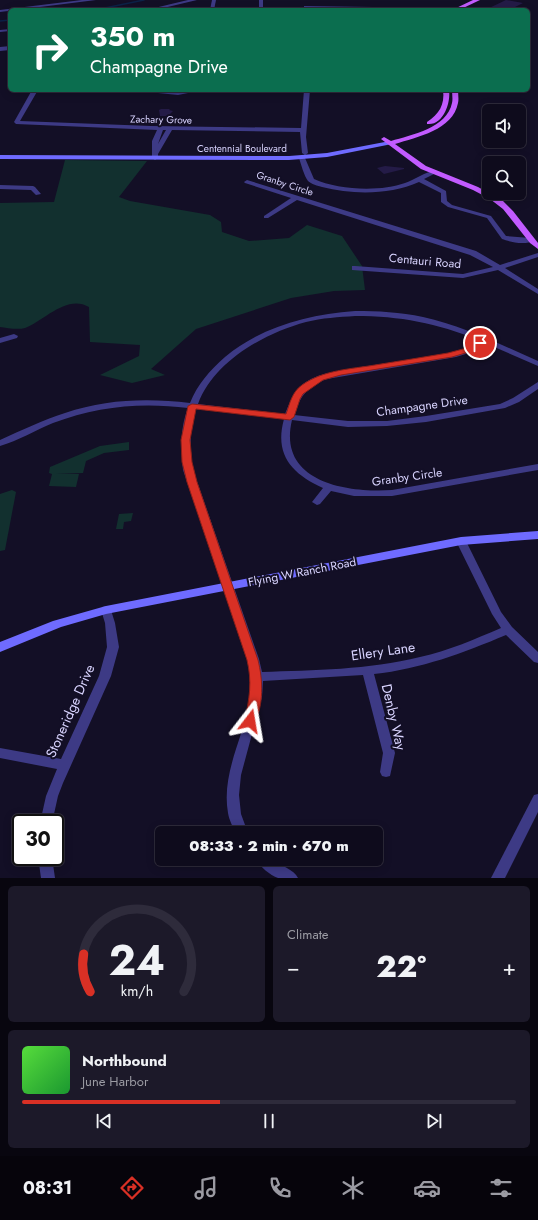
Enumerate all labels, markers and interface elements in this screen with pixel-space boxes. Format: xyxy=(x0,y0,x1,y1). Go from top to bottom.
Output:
text: 350 m xyxy=(90,16,175,57)
icon: right xyxy=(24,24,76,76)
text: Champagne Drive xyxy=(90,54,228,80)
map controls xyxy=(482,104,526,200)
button: sound xyxy=(482,104,526,148)
street label: Zachary Grove xyxy=(130,111,192,128)
street label: Centennial Boulevard xyxy=(197,141,287,156)
button: search xyxy=(482,156,526,200)
street label: Granby Circle xyxy=(254,167,315,200)
street label: Centauri Road xyxy=(388,249,462,273)
pin xyxy=(463,326,497,360)
icon: arrive xyxy=(469,332,491,354)
street label: Champagne Drive xyxy=(375,391,469,421)
street label: Granby Circle xyxy=(371,463,443,491)
street label: Flying W Ranch Road xyxy=(246,553,358,591)
street label: Ellery Lane xyxy=(350,637,416,665)
street label: Stoneridge Drive xyxy=(40,661,100,761)
street label: Denby Way xyxy=(377,682,412,753)
position arrow xyxy=(229,700,271,742)
speed limit sign: 30 xyxy=(12,814,64,866)
text: 08:33 · 2 min · 670 m xyxy=(189,835,349,857)
text: Climate xyxy=(287,925,328,944)
text: 24 xyxy=(108,930,165,991)
text: 22° xyxy=(376,945,426,988)
text: − xyxy=(287,951,300,983)
text: + xyxy=(502,951,516,983)
text: km/h xyxy=(120,981,153,1001)
text: Northbound xyxy=(82,1050,167,1072)
text: June Harbor xyxy=(82,1072,148,1091)
icon: previous xyxy=(93,1110,115,1132)
icon: pause xyxy=(258,1110,280,1132)
icon: next xyxy=(423,1110,445,1132)
icon: directions xyxy=(118,1174,146,1202)
icon: music xyxy=(192,1174,220,1202)
icon: phone xyxy=(266,1174,294,1202)
icon: climate xyxy=(339,1174,367,1202)
icon: car xyxy=(413,1174,441,1202)
icon: filters xyxy=(487,1174,515,1202)
text: 08:31 xyxy=(23,1175,72,1201)

